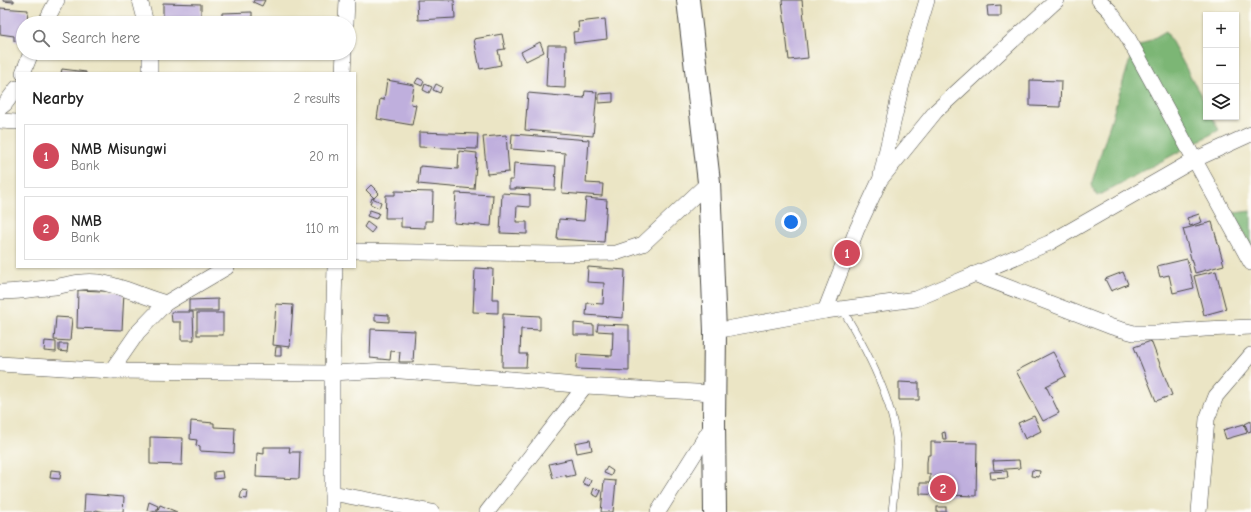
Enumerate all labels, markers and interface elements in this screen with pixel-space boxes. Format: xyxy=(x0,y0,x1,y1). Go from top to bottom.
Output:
map controls xyxy=(1203,12,1239,120)
button: + xyxy=(1203,12,1239,48)
search box xyxy=(16,16,356,60)
icon: search xyxy=(30,27,52,49)
text: Search here xyxy=(62,29,140,47)
button: − xyxy=(1203,48,1239,84)
button: layers xyxy=(1203,84,1239,120)
text: Nearby xyxy=(32,89,83,108)
text: 2 results xyxy=(293,91,340,106)
text: NMB Misungwi xyxy=(71,140,167,158)
text: 1 xyxy=(43,149,49,164)
text: 20 m xyxy=(309,149,339,164)
text: Bank xyxy=(71,158,99,173)
text: NMB xyxy=(71,212,102,230)
your location xyxy=(781,212,801,232)
text: 2 xyxy=(43,221,49,236)
text: 110 m xyxy=(306,221,339,236)
text: Bank xyxy=(71,230,99,245)
pin: 1 xyxy=(834,238,860,268)
pin: 2 xyxy=(930,473,956,503)

